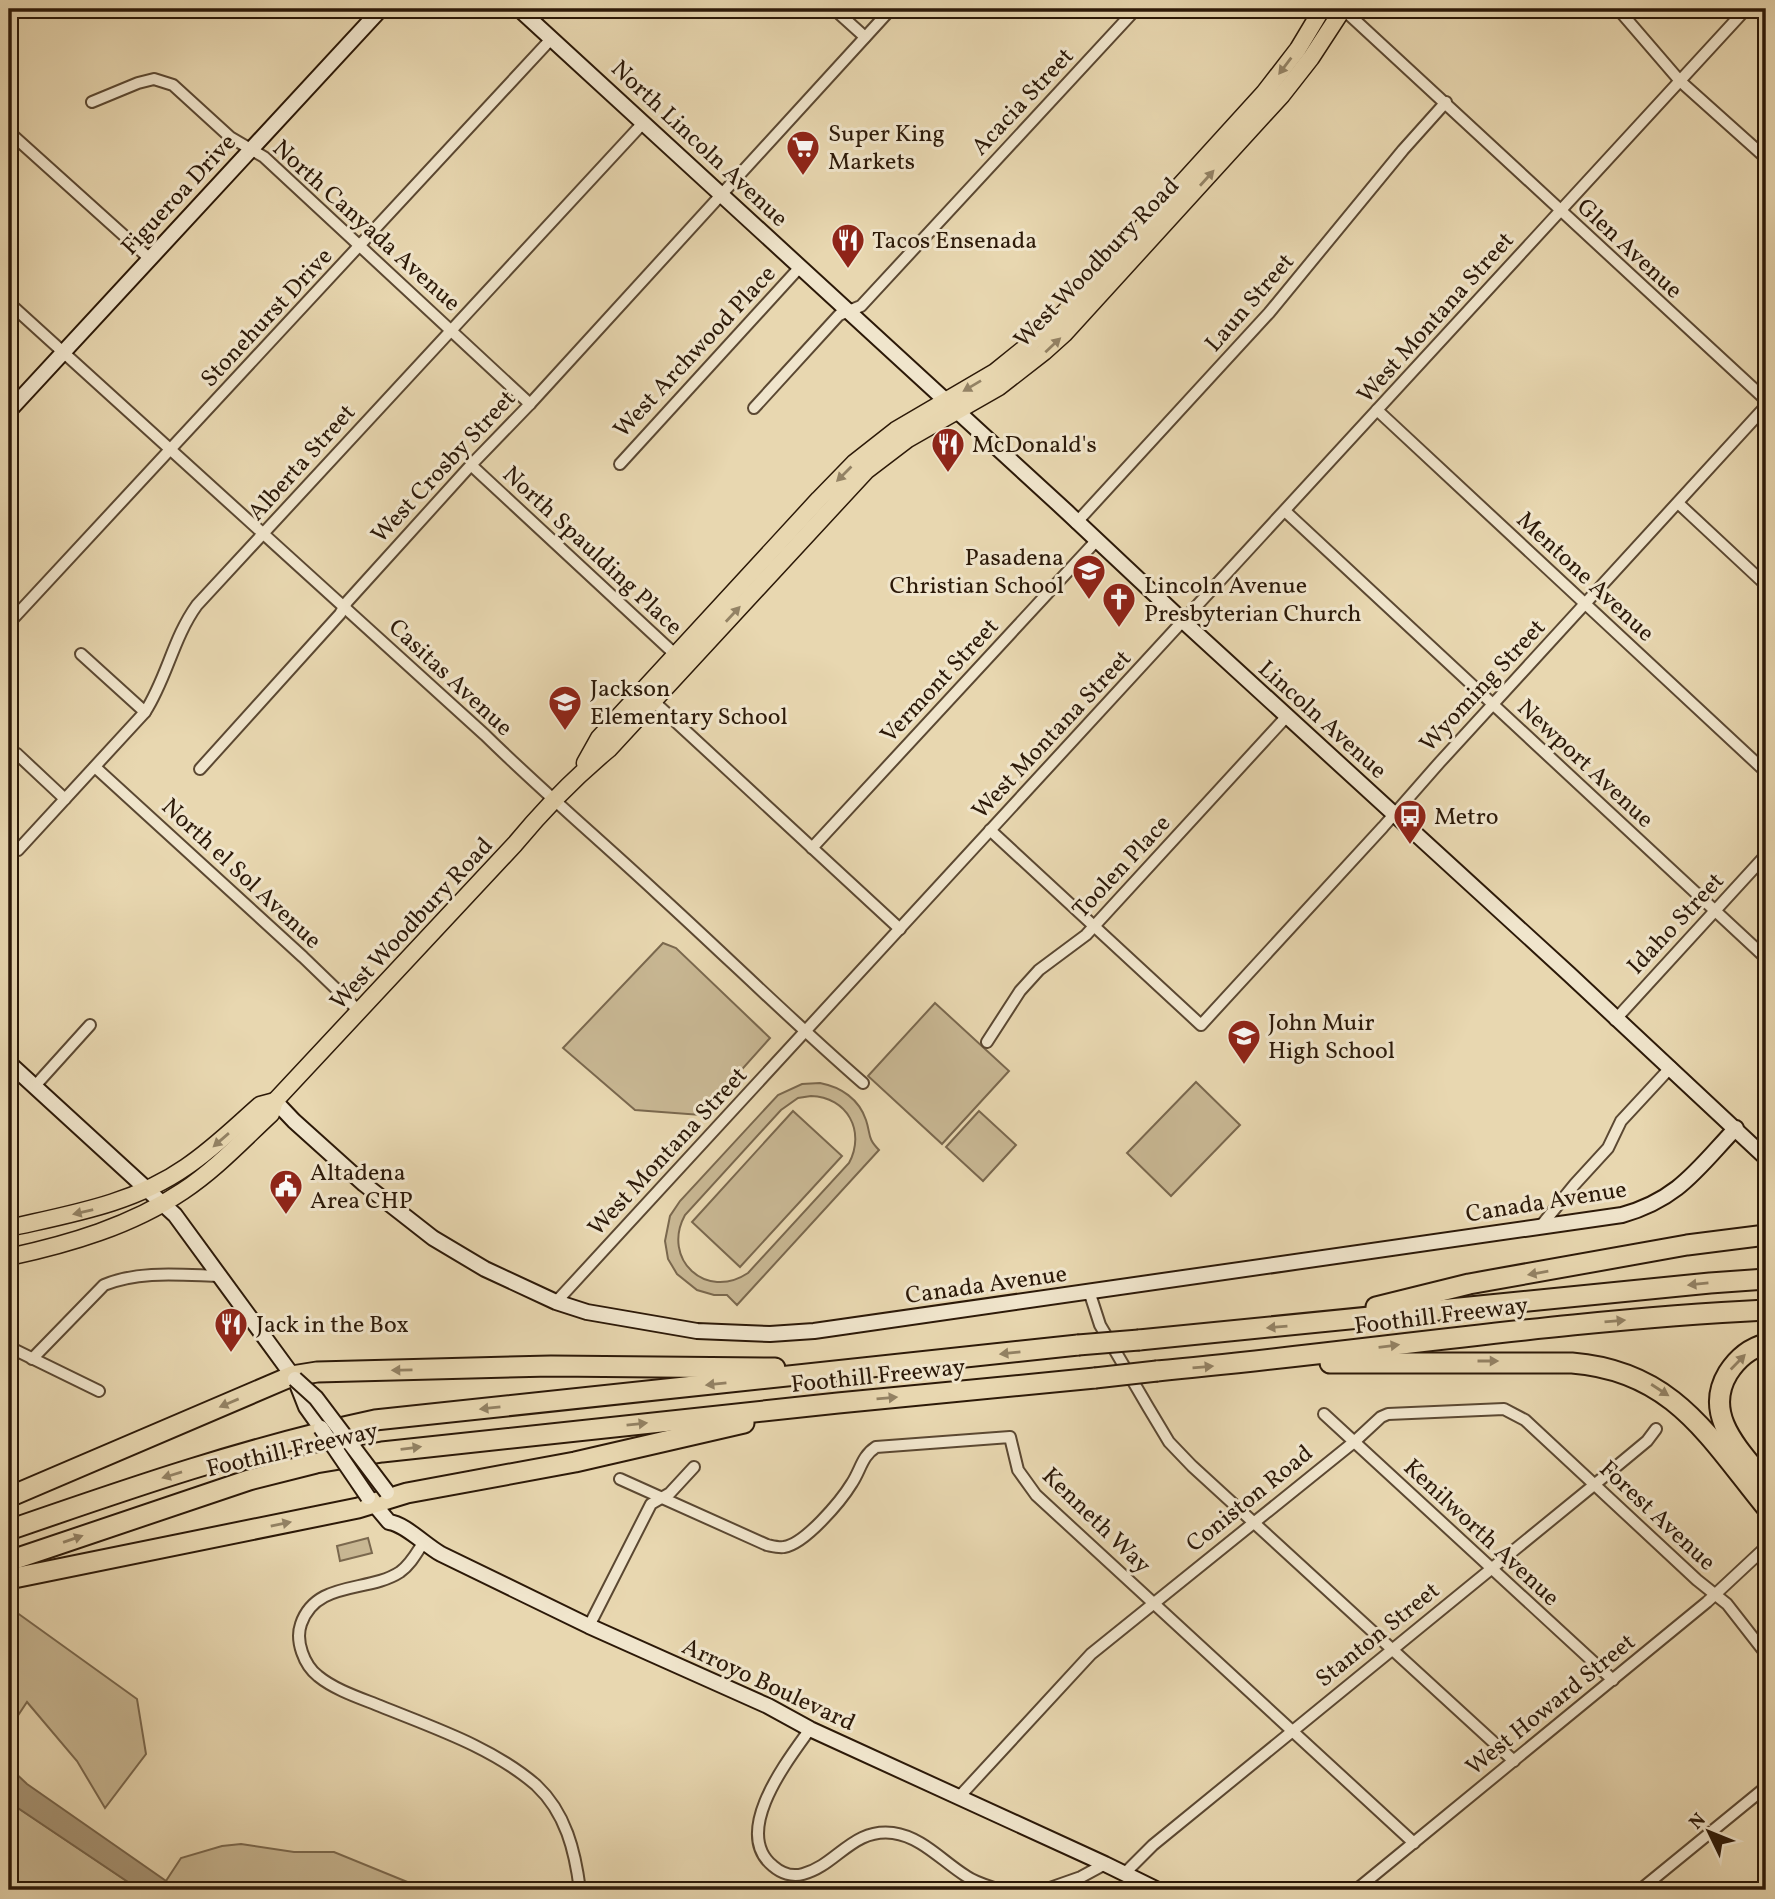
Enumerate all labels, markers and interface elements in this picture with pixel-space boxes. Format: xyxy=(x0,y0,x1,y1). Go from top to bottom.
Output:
street label: Acacia Street xyxy=(964,41,1083,164)
street label: North Lincoln Avenue xyxy=(602,53,795,236)
one-way arrow xyxy=(1279,57,1293,75)
place label: Super King Markets xyxy=(828,118,945,180)
street label: Figueroa Drive xyxy=(114,127,245,264)
supermarket icon: Super King Markets xyxy=(784,128,822,177)
street label: North Canyada Avenue xyxy=(264,133,467,320)
street label: West Woodbury Road xyxy=(1007,170,1188,356)
one-way arrow xyxy=(1199,170,1215,187)
street label: Glen Avenue xyxy=(1568,191,1689,307)
restaurant icon: Tacos Ensenada xyxy=(829,221,867,270)
place label: Tacos Ensenada xyxy=(872,225,1037,259)
street label: West Montana Street xyxy=(1350,225,1523,412)
street label: Stonehurst Drive xyxy=(194,241,341,396)
street label: Laun Street xyxy=(1198,247,1303,360)
street label: West Archwood Place xyxy=(606,259,785,446)
one-way arrow xyxy=(1044,337,1061,353)
one-way arrow xyxy=(962,379,981,392)
street label: West Crosby Street xyxy=(364,383,525,552)
street label: Alberta Street xyxy=(241,397,364,529)
restaurant icon: McDonald's xyxy=(929,425,967,474)
place label: McDonald's xyxy=(972,429,1097,463)
street label: North Spaulding Place xyxy=(494,459,689,644)
one-way arrow xyxy=(836,465,852,482)
street label: Mentone Avenue xyxy=(1508,504,1661,650)
place label: Pasadena Christian School xyxy=(890,542,1064,604)
school or university icon: Pasadena Christian School xyxy=(1070,552,1108,601)
place label: Lincoln Avenue Presbyterian Church xyxy=(1144,570,1361,632)
church icon: Lincoln Avenue Presbyterian Church xyxy=(1100,580,1138,629)
one-way arrow xyxy=(725,606,741,623)
street label: Vermont Street xyxy=(873,611,1007,752)
street label: Casitas Avenue xyxy=(380,612,519,745)
street label: Wyoming Street xyxy=(1413,612,1554,761)
street label: West Montana Street xyxy=(965,643,1140,828)
street label: Lincoln Avenue xyxy=(1250,653,1394,788)
place label: Jackson Elementary School xyxy=(590,673,788,735)
school or university icon: Jackson Elementary School xyxy=(546,683,584,732)
street label: Newport Avenue xyxy=(1509,692,1661,837)
street label: North el Sol Avenue xyxy=(153,791,328,958)
bus stop icon: Metro xyxy=(1391,797,1429,846)
place label: Metro xyxy=(1434,801,1499,835)
street label: Toolen Place xyxy=(1066,808,1179,927)
street label: West Woodbury Road xyxy=(323,830,502,1018)
street label: Idaho Street xyxy=(1620,866,1733,983)
place label: John Muir High School xyxy=(1268,1007,1395,1069)
school or university icon: John Muir High School xyxy=(1225,1017,1263,1066)
street label: West Montana Street xyxy=(581,1060,756,1245)
one-way arrow xyxy=(212,1132,229,1147)
place label: Altadena Area CHP xyxy=(310,1157,413,1219)
public building icon: Altadena Area CHP xyxy=(267,1167,305,1216)
street label: Canada Avenue xyxy=(1463,1173,1629,1232)
one-way arrow xyxy=(72,1207,94,1218)
street label: Canada Avenue xyxy=(903,1258,1069,1314)
one-way arrow xyxy=(1527,1268,1549,1279)
one-way arrow xyxy=(1687,1279,1709,1290)
street label: Foothill Freeway xyxy=(1352,1289,1530,1345)
restaurant icon: Jack in the Box xyxy=(212,1305,250,1354)
place label: Jack in the Box xyxy=(256,1309,409,1343)
one-way arrow xyxy=(1604,1315,1626,1326)
one-way arrow xyxy=(1266,1322,1288,1333)
one-way arrow xyxy=(1378,1340,1400,1351)
one-way arrow xyxy=(999,1347,1021,1358)
street label: Foothill Freeway xyxy=(789,1351,967,1403)
one-way arrow xyxy=(1730,1354,1746,1371)
one-way arrow xyxy=(1477,1356,1499,1367)
one-way arrow xyxy=(1192,1361,1214,1372)
one-way arrow xyxy=(391,1364,413,1375)
one-way arrow xyxy=(705,1379,727,1390)
one-way arrow xyxy=(1650,1383,1669,1396)
one-way arrow xyxy=(877,1392,899,1403)
one-way arrow xyxy=(219,1398,240,1409)
one-way arrow xyxy=(479,1402,501,1413)
street label: Foothill Freeway xyxy=(203,1415,382,1487)
one-way arrow xyxy=(626,1418,648,1429)
street label: Coniston Road xyxy=(1180,1438,1321,1561)
one-way arrow xyxy=(400,1443,422,1454)
street label: Kenilworth Avenue xyxy=(1395,1452,1566,1615)
street label: Forest Avenue xyxy=(1591,1453,1723,1580)
street label: Kenneth Way xyxy=(1033,1461,1158,1582)
one-way arrow xyxy=(162,1470,183,1480)
one-way arrow xyxy=(270,1518,292,1529)
one-way arrow xyxy=(63,1533,84,1544)
street label: Stanton Street xyxy=(1309,1575,1448,1696)
street label: West Howard Street xyxy=(1459,1626,1643,1785)
street label: Arroyo Boulevard xyxy=(676,1631,860,1741)
north arrow xyxy=(1674,1798,1744,1868)
text: N xyxy=(1684,1808,1712,1836)

